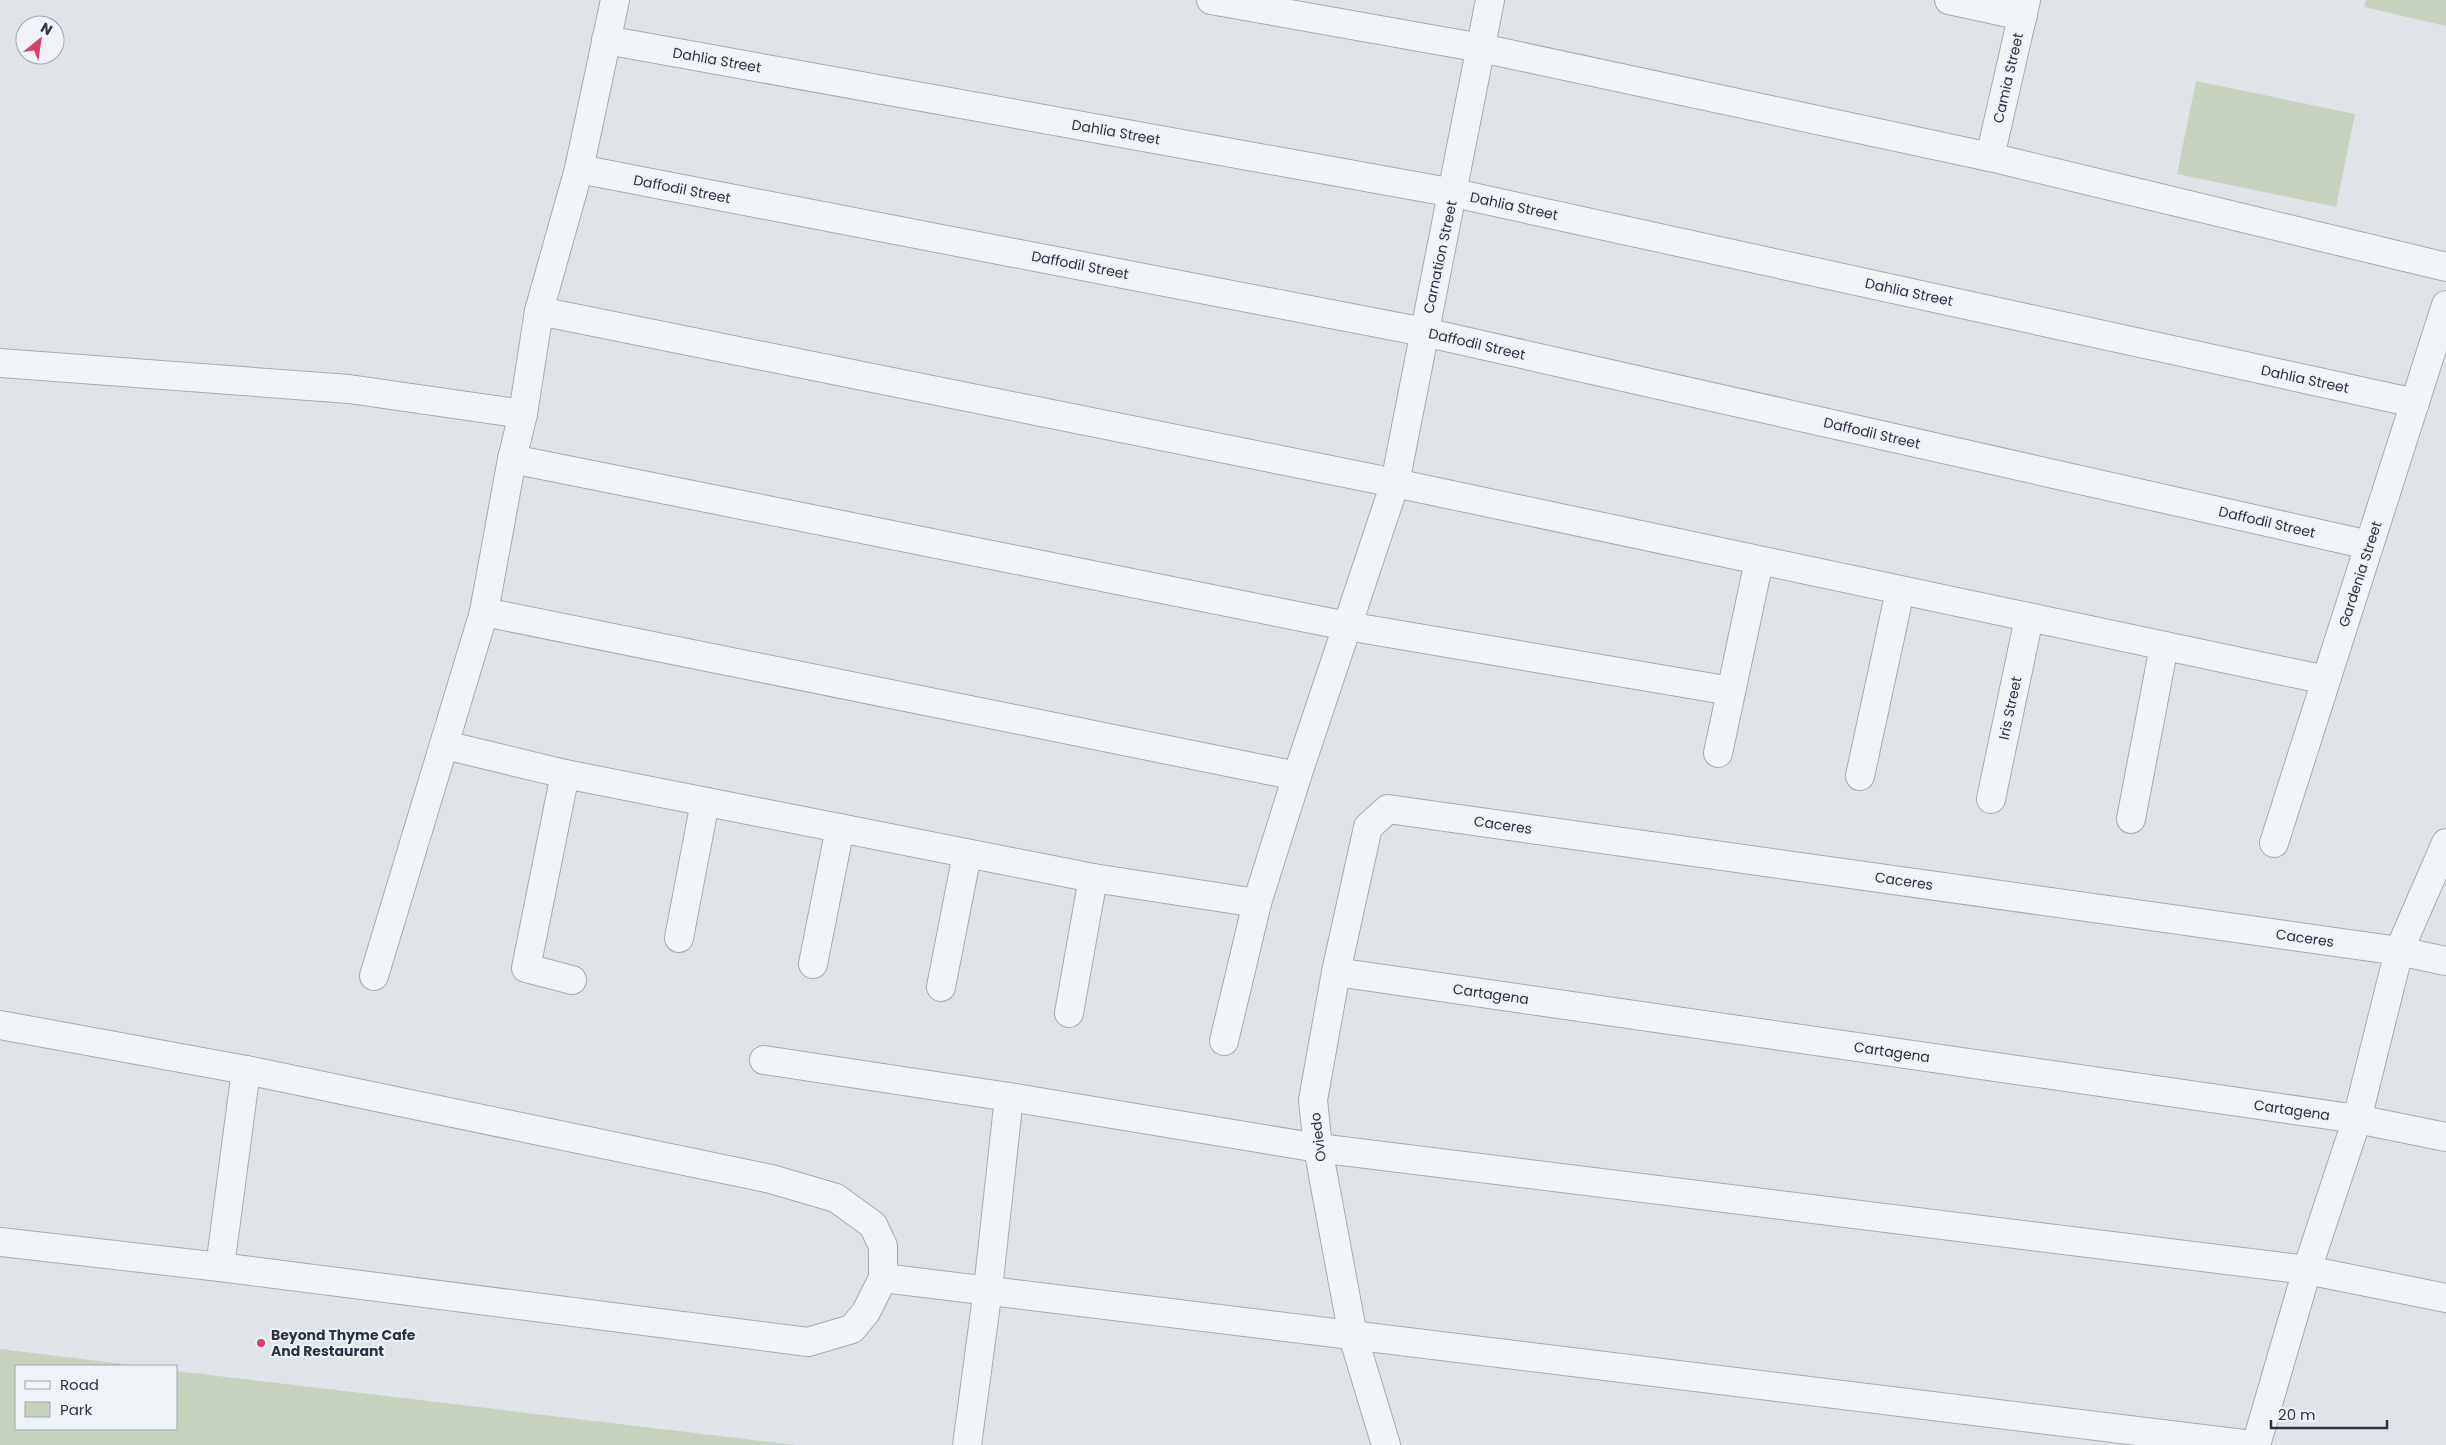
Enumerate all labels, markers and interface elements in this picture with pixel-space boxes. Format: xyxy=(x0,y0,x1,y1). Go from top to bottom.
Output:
north arrow xyxy=(15,15,65,65)
text: N xyxy=(37,17,56,40)
street label: Camia Street xyxy=(1988,31,2028,125)
street label: Dahlia Street xyxy=(671,42,763,78)
street label: Dahlia Street xyxy=(1070,114,1162,150)
street label: Daffodil Street xyxy=(632,170,732,208)
street label: Dahlia Street xyxy=(1468,187,1560,225)
street label: Carnation Street xyxy=(1418,199,1462,315)
street label: Daffodil Street xyxy=(1030,246,1130,284)
street label: Dahlia Street xyxy=(1863,273,1955,311)
street label: Daffodil Street xyxy=(1427,323,1527,365)
street label: Dahlia Street xyxy=(2259,360,2351,398)
street label: Daffodil Street xyxy=(1822,412,1922,454)
street label: Daffodil Street xyxy=(2217,501,2317,543)
street label: Gardenia Street xyxy=(2333,518,2387,630)
street label: Iris Street xyxy=(1994,675,2026,741)
street label: Caceres xyxy=(1473,811,1533,839)
street label: Caceres xyxy=(1874,867,1934,895)
street label: Caceres xyxy=(2275,924,2335,952)
street label: Cartagena xyxy=(1452,979,1530,1009)
street label: Cartagena xyxy=(1853,1037,1931,1067)
street label: Cartagena xyxy=(2253,1095,2331,1125)
street label: Oviedo xyxy=(1305,1111,1331,1163)
place label: Beyond Thyme Cafe And Restaurant xyxy=(271,1325,416,1361)
marker: Beyond Thyme Cafe And Restaurant xyxy=(255,1337,267,1349)
legend xyxy=(15,1365,178,1430)
text: Road xyxy=(60,1374,99,1395)
scale bar xyxy=(2271,1398,2387,1430)
text: Park xyxy=(60,1399,92,1420)
text: 20 m xyxy=(2278,1404,2316,1425)

